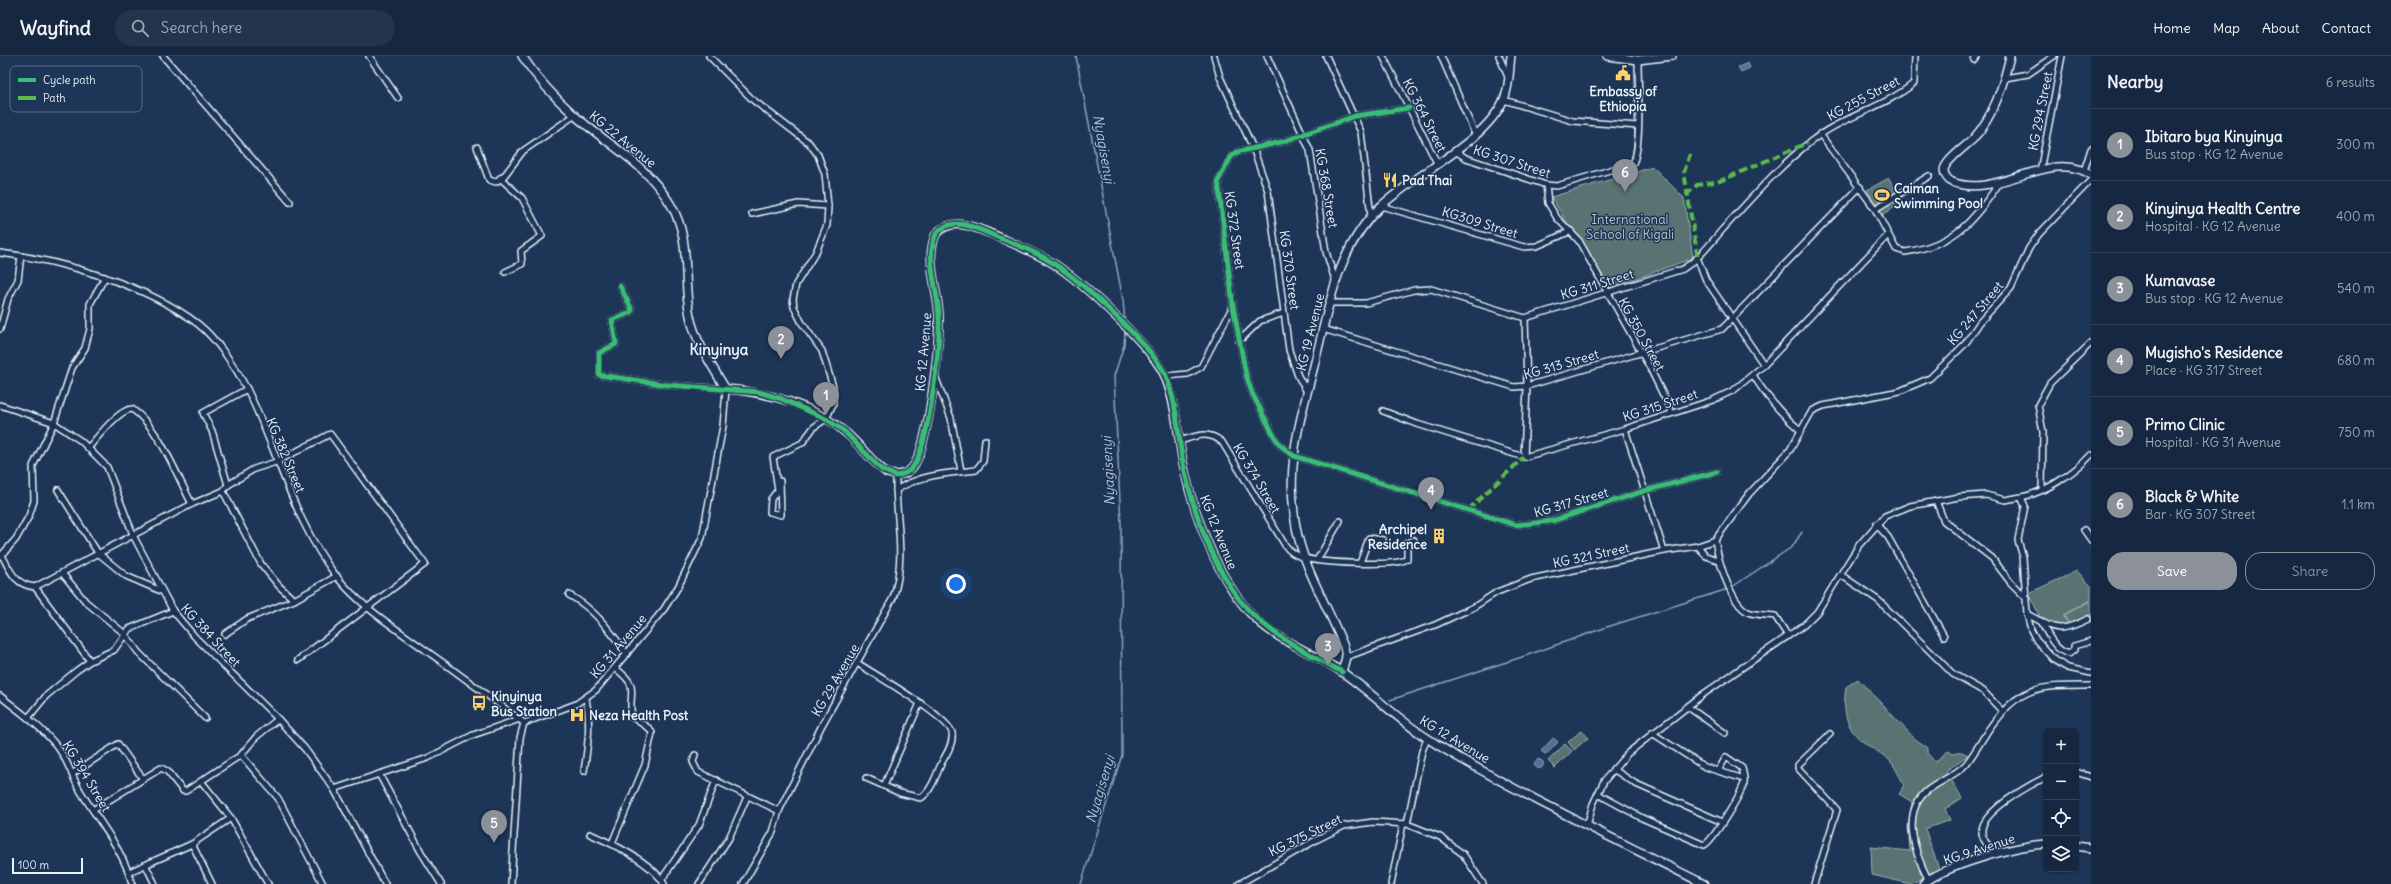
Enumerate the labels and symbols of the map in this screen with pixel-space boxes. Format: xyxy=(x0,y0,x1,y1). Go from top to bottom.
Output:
public building icon: Embassy of Ethiopia xyxy=(1614,64,1632,82)
legend xyxy=(10,66,142,112)
street label: KG 294 Street xyxy=(2025,70,2057,152)
street label: KG 255 Street xyxy=(1824,72,1903,125)
text: Cycle path xyxy=(43,73,96,87)
street label: KG 364 Street xyxy=(1399,76,1451,155)
place label: Embassy of Ethiopia xyxy=(1589,83,1657,115)
text: Path xyxy=(43,91,66,105)
street label: KG 22 Avenue xyxy=(586,107,660,172)
water label: Nyagisenyi xyxy=(1089,113,1119,187)
street label: KG 307 Street xyxy=(1471,141,1553,182)
street label: KG 368 Street xyxy=(1311,147,1342,230)
pin: 6 xyxy=(1612,159,1638,192)
restaurant icon: Pad Thai xyxy=(1381,171,1399,189)
place label: Pad Thai xyxy=(1402,172,1452,189)
place label: Caiman Swimming Pool xyxy=(1894,180,1983,212)
sports icon: Caiman Swimming Pool xyxy=(1873,186,1891,204)
street label: KG 372 Street xyxy=(1221,190,1248,271)
street label: KG309 Street xyxy=(1440,203,1520,242)
park label: International School of Kigali xyxy=(1586,211,1674,243)
street label: KG 370 Street xyxy=(1275,229,1304,312)
street label: KG 311 Street xyxy=(1559,265,1636,304)
street label: KG 247 Street xyxy=(1944,277,2008,349)
street label: KG 19 Avenue xyxy=(1293,291,1328,373)
street label: KG 350 Street xyxy=(1614,295,1669,375)
street label: KG 12 Avenue xyxy=(912,312,935,392)
pin: 2 xyxy=(768,326,794,359)
district label: Kinyinya xyxy=(690,340,749,360)
street label: KG 313 Street xyxy=(1521,345,1601,383)
pin: 1 xyxy=(813,382,839,415)
street label: KG 315 Street xyxy=(1620,385,1700,426)
street label: KG 382 Street xyxy=(262,415,309,496)
water label: Nyagisenyi xyxy=(1097,434,1119,506)
street label: KG 374 Street xyxy=(1229,440,1285,517)
pin: 4 xyxy=(1418,477,1444,510)
street label: KG 317 Street xyxy=(1532,484,1611,521)
street label: KG 12 Avenue xyxy=(1196,492,1241,572)
place label: Archipel Residence xyxy=(1368,521,1427,553)
building icon: Archipel Residence xyxy=(1430,527,1448,545)
street label: KG 321 Street xyxy=(1551,539,1631,572)
your location xyxy=(946,574,966,594)
street label: KG 384 Street xyxy=(177,600,245,671)
street label: KG 31 Avenue xyxy=(586,610,650,682)
pin: 3 xyxy=(1315,633,1341,666)
street label: KG 29 Avenue xyxy=(808,641,863,720)
place label: Kinyinya Bus Station xyxy=(491,688,558,720)
bus stop icon: Kinyinya Bus Station xyxy=(470,694,488,712)
hospital icon: Neza Health Post xyxy=(568,706,586,724)
place label: Neza Health Post xyxy=(589,707,689,724)
street label: KG 12 Avenue xyxy=(1416,712,1493,767)
street label: KG 394 Street xyxy=(59,737,115,816)
water label: Nyagisenyi xyxy=(1081,751,1119,825)
pin: 5 xyxy=(481,810,507,843)
street label: KG 375 Street xyxy=(1266,810,1345,860)
street label: KG 9 Avenue xyxy=(1941,830,2017,869)
scale bar xyxy=(12,856,83,875)

